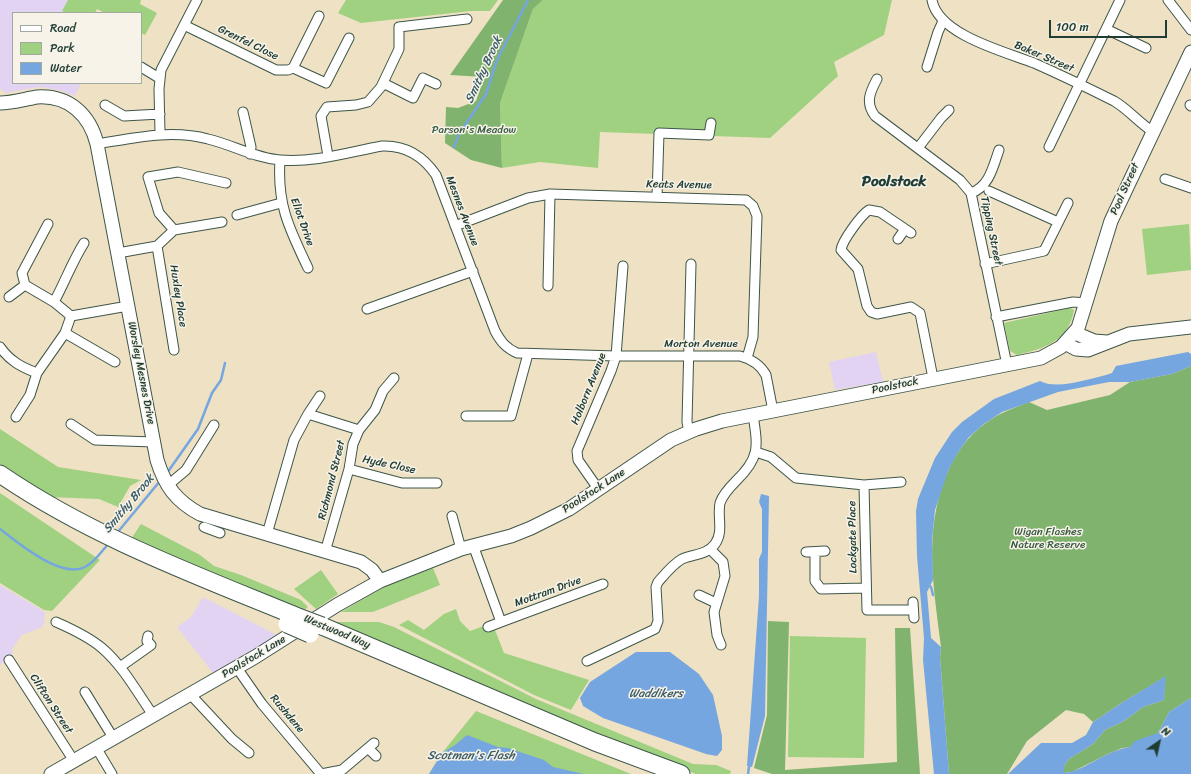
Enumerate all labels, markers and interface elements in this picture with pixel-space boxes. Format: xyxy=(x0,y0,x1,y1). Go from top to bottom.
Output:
legend xyxy=(12,12,142,84)
scale bar xyxy=(1051,12,1169,38)
text: 100 m xyxy=(1056,16,1089,38)
text: Road xyxy=(50,17,76,39)
street label: Grenfel Close xyxy=(216,23,280,63)
water label: Smithy Brook xyxy=(462,34,506,106)
text: Park xyxy=(50,37,75,59)
street label: Baker Street xyxy=(1012,39,1076,75)
text: Water xyxy=(50,57,82,79)
park label: Parson's Meadow xyxy=(432,123,516,137)
street label: Pool Street xyxy=(1108,161,1142,217)
district label: Poolstock xyxy=(862,173,926,191)
street label: Mesnes Avenue xyxy=(443,174,481,248)
street label: Keats Avenue xyxy=(646,178,712,192)
street label: Tipping Street xyxy=(977,195,1005,267)
street label: Eliot Drive xyxy=(287,196,317,248)
street label: Huxley Place xyxy=(167,264,189,328)
street label: Worsley Mesnes Drive xyxy=(125,320,157,426)
street label: Morton Avenue xyxy=(664,337,738,351)
street label: Holborn Avenue xyxy=(569,351,609,427)
street label: Poolstock xyxy=(871,375,919,397)
street label: Richmond Street xyxy=(316,439,348,521)
street label: Hyde Close xyxy=(361,453,417,477)
street label: Poolstock Lane xyxy=(560,466,628,516)
water label: Smithy Brook xyxy=(100,472,158,536)
street label: Lockgate Place xyxy=(846,501,860,573)
park label: Wigan Flashes Nature Reserve xyxy=(1011,525,1085,551)
street label: Mottram Drive xyxy=(513,574,583,610)
street label: Westwood Way xyxy=(302,612,372,652)
street label: Poolstock Lane xyxy=(220,633,288,681)
street label: Clifton Street xyxy=(27,672,75,736)
water label: Waddikers xyxy=(629,687,683,701)
street label: Rushdene xyxy=(267,692,307,736)
north arrow xyxy=(1139,722,1179,762)
text: N xyxy=(1158,722,1174,742)
water label: Scotman's Flash xyxy=(427,749,515,763)

